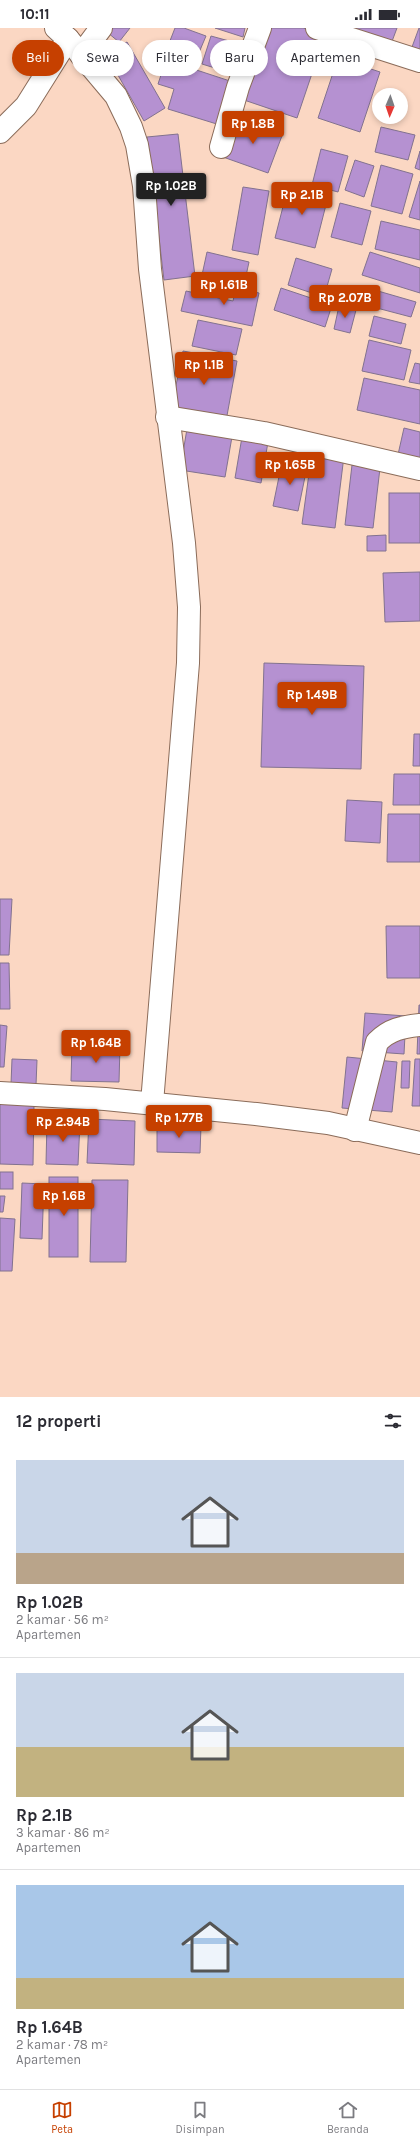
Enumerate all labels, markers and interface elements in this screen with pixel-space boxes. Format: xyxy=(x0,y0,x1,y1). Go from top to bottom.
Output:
text: 10:11 xyxy=(20,5,50,23)
chip: Beli xyxy=(12,40,64,76)
chip: Sewa xyxy=(72,40,134,76)
chip: Filter xyxy=(142,40,202,76)
chip: Baru xyxy=(210,40,268,76)
chip: Apartemen xyxy=(276,40,375,76)
north arrow xyxy=(372,88,408,124)
map controls xyxy=(372,88,408,124)
pin: Rp 1.8B xyxy=(216,111,290,145)
text: Rp 1.8B xyxy=(231,116,275,131)
pin: Rp 1.02B xyxy=(130,173,212,207)
text: Rp 1.02B xyxy=(145,178,197,193)
pin: Rp 2.1B xyxy=(265,182,339,216)
text: Rp 2.1B xyxy=(280,187,324,202)
pin: Rp 1.61B xyxy=(183,272,265,306)
text: Rp 1.61B xyxy=(200,277,248,292)
pin: Rp 2.07B xyxy=(304,285,386,319)
text: Rp 2.07B xyxy=(318,290,372,305)
pin: Rp 1.1B xyxy=(167,352,241,386)
text: Rp 1.1B xyxy=(184,357,224,372)
pin: Rp 1.65B xyxy=(249,452,331,486)
text: Rp 1.65B xyxy=(265,457,315,472)
pin: Rp 1.49B xyxy=(271,682,353,716)
text: Rp 1.49B xyxy=(286,687,338,702)
pin: Rp 1.64B xyxy=(55,1030,137,1064)
text: Rp 1.64B xyxy=(70,1035,122,1050)
pin: Rp 1.77B xyxy=(138,1105,220,1139)
pin: Rp 2.94B xyxy=(22,1109,104,1143)
text: Rp 1.77B xyxy=(155,1110,203,1125)
text: Rp 2.94B xyxy=(36,1114,90,1129)
pin: Rp 1.6B xyxy=(27,1183,101,1217)
text: Rp 1.6B xyxy=(42,1188,86,1203)
icon: filters xyxy=(382,1410,404,1432)
text: 12 properti xyxy=(16,1411,102,1431)
icon: home xyxy=(174,1486,246,1558)
text: Rp 1.02B xyxy=(16,1592,83,1612)
text: 2 kamar · 56 m² xyxy=(16,1612,109,1627)
text: Apartemen xyxy=(16,1627,81,1642)
icon: home xyxy=(174,1699,246,1771)
text: Rp 2.1B xyxy=(16,1805,73,1825)
text: 3 kamar · 86 m² xyxy=(16,1825,110,1840)
text: Apartemen xyxy=(16,1840,81,1855)
icon: home xyxy=(174,1911,246,1983)
text: Rp 1.64B xyxy=(16,2017,83,2037)
text: 2 kamar · 78 m² xyxy=(16,2037,108,2052)
text: Apartemen xyxy=(16,2052,81,2067)
tab: Peta xyxy=(51,2099,73,2136)
tab: Disimpan xyxy=(176,2099,225,2136)
tab: Beranda xyxy=(327,2099,369,2136)

